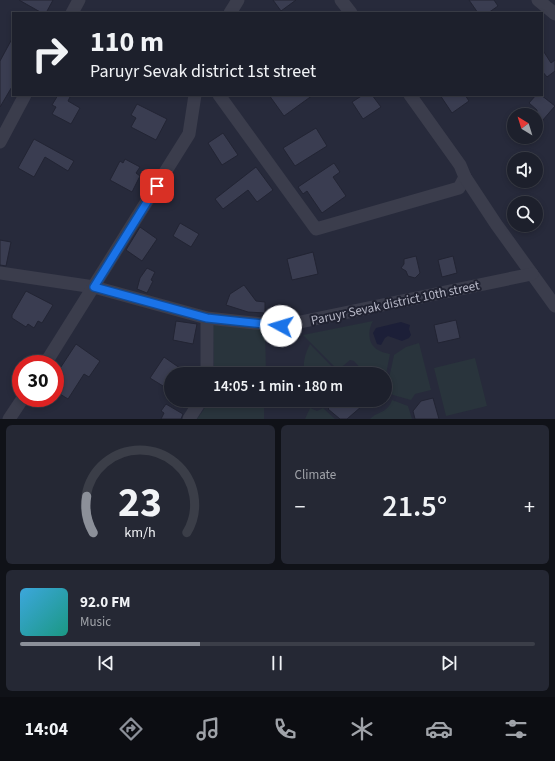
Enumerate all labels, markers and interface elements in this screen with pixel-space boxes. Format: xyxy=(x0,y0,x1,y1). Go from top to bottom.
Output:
text: 110 m xyxy=(90,22,164,62)
icon: right xyxy=(24,28,76,80)
text: Paruyr Sevak district 1st street xyxy=(90,59,316,84)
north arrow xyxy=(507,108,543,144)
map controls xyxy=(507,108,543,232)
button: sound xyxy=(507,152,543,188)
pin xyxy=(140,169,174,203)
icon: arrive xyxy=(146,175,168,197)
button: search xyxy=(507,196,543,232)
street label: Paruyr Sevak district 10th street xyxy=(309,276,482,330)
position arrow xyxy=(260,305,302,347)
speed limit sign: 30 xyxy=(12,355,64,407)
text: 14:05 · 1 min · 180 m xyxy=(213,376,343,397)
text: Climate xyxy=(295,466,336,484)
text: 23 xyxy=(118,472,162,532)
text: 21.5° xyxy=(382,485,447,528)
text: − xyxy=(295,491,305,523)
text: + xyxy=(524,491,535,523)
text: km/h xyxy=(124,521,156,542)
text: 92.0 FM xyxy=(80,592,131,613)
text: Music xyxy=(80,613,111,631)
icon: previous xyxy=(95,652,117,674)
icon: pause xyxy=(266,652,288,674)
icon: next xyxy=(438,652,460,674)
icon: directions xyxy=(117,715,145,743)
icon: music xyxy=(194,715,222,743)
icon: phone xyxy=(271,715,299,743)
icon: climate xyxy=(348,715,376,743)
icon: car xyxy=(425,715,453,743)
icon: filters xyxy=(502,715,530,743)
text: 14:04 xyxy=(25,717,68,742)

